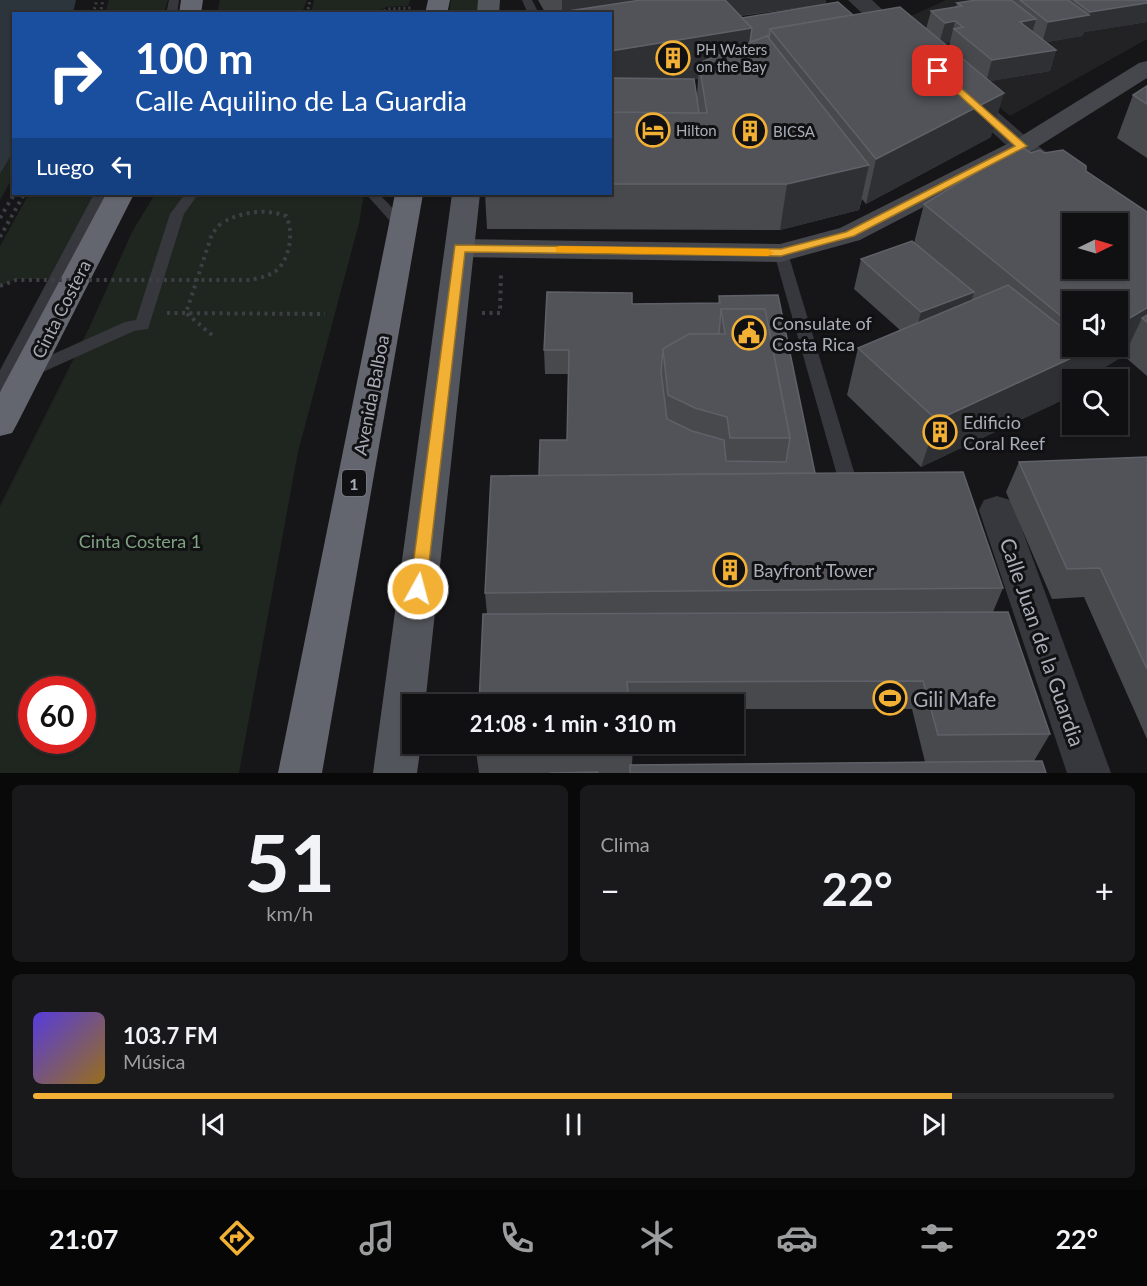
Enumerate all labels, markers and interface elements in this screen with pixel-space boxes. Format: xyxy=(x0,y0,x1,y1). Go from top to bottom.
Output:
text: 100 m xyxy=(135,33,253,83)
icon: right xyxy=(36,36,114,114)
building icon: PH Waters on the Bay xyxy=(655,40,691,76)
place label: PH Waters on the Bay xyxy=(696,40,767,75)
pin xyxy=(912,45,963,96)
icon: arrive xyxy=(921,54,954,87)
text: Calle Aquilino de La Guardia xyxy=(135,84,467,117)
hotel icon: Hilton xyxy=(635,112,671,148)
building icon: BICSA xyxy=(732,113,768,149)
place label: Hilton xyxy=(676,121,717,139)
place label: BICSA xyxy=(773,122,816,140)
icon: left xyxy=(106,150,139,183)
text: Luego xyxy=(36,153,94,180)
north arrow xyxy=(1062,213,1128,279)
map controls xyxy=(1062,213,1128,435)
street label: Cinta Costera xyxy=(27,256,95,362)
button: sound xyxy=(1062,291,1128,357)
place label: Consulate of Costa Rica xyxy=(772,312,873,355)
public building icon: Consulate of Costa Rica xyxy=(731,315,767,351)
street label: Avenida Balboa xyxy=(349,333,393,457)
button: search xyxy=(1062,369,1128,435)
place label: Edificio Coral Reef xyxy=(963,411,1046,454)
building icon: Edificio Coral Reef xyxy=(922,414,958,450)
road number: 1 xyxy=(342,470,366,496)
park label: Cinta Costera 1 xyxy=(79,530,201,552)
street label: Calle Juan de la Guardia xyxy=(996,534,1090,750)
building icon: Bayfront Tower xyxy=(712,552,748,588)
position arrow xyxy=(386,557,450,621)
place label: Bayfront Tower xyxy=(753,559,875,581)
speed limit sign: 60 xyxy=(18,676,96,754)
sports icon: Gili Mafe xyxy=(872,680,908,716)
place label: Gili Mafe xyxy=(913,686,996,711)
text: 21:08 · 1 min · 310 m xyxy=(470,710,676,737)
text: 51 xyxy=(245,815,335,909)
text: Clima xyxy=(601,832,650,856)
text: 22° xyxy=(822,862,893,916)
text: − xyxy=(601,870,620,910)
text: + xyxy=(1095,870,1114,910)
text: km/h xyxy=(266,901,313,925)
text: 103.7 FM xyxy=(123,1022,218,1049)
text: Música xyxy=(123,1049,186,1073)
icon: previous xyxy=(197,1108,230,1141)
icon: pause xyxy=(557,1108,590,1141)
icon: next xyxy=(917,1108,950,1141)
icon: directions xyxy=(216,1217,258,1259)
icon: music xyxy=(356,1217,398,1259)
icon: phone xyxy=(496,1217,538,1259)
icon: climate xyxy=(636,1217,678,1259)
icon: car xyxy=(776,1217,818,1259)
icon: filters xyxy=(916,1217,958,1259)
text: 21:07 xyxy=(49,1222,119,1255)
text: 22° xyxy=(1055,1222,1098,1255)

